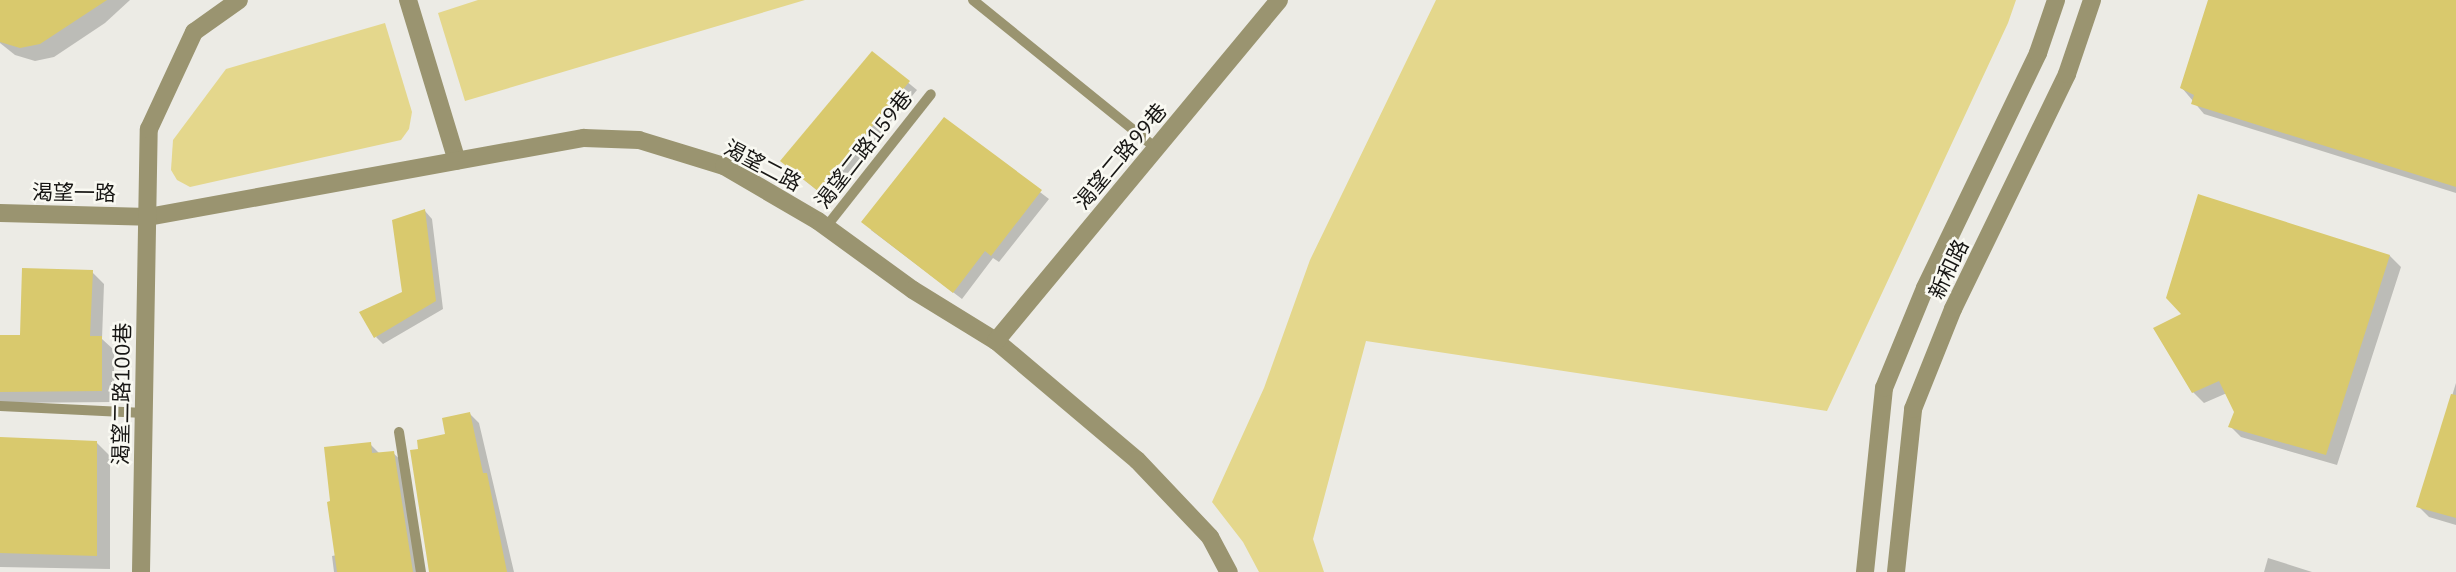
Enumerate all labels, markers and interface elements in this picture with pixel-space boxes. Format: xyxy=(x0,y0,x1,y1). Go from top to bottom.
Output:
street label: 渴望二路159巷 xyxy=(809,85,917,213)
street label: 渴望二路99巷 xyxy=(1069,98,1171,214)
street label: 渴望二路 xyxy=(720,134,806,196)
street label: 渴望一路 xyxy=(32,179,116,205)
street label: 新和路 xyxy=(1923,235,1973,303)
street label: 渴望二路100巷 xyxy=(107,322,135,466)

